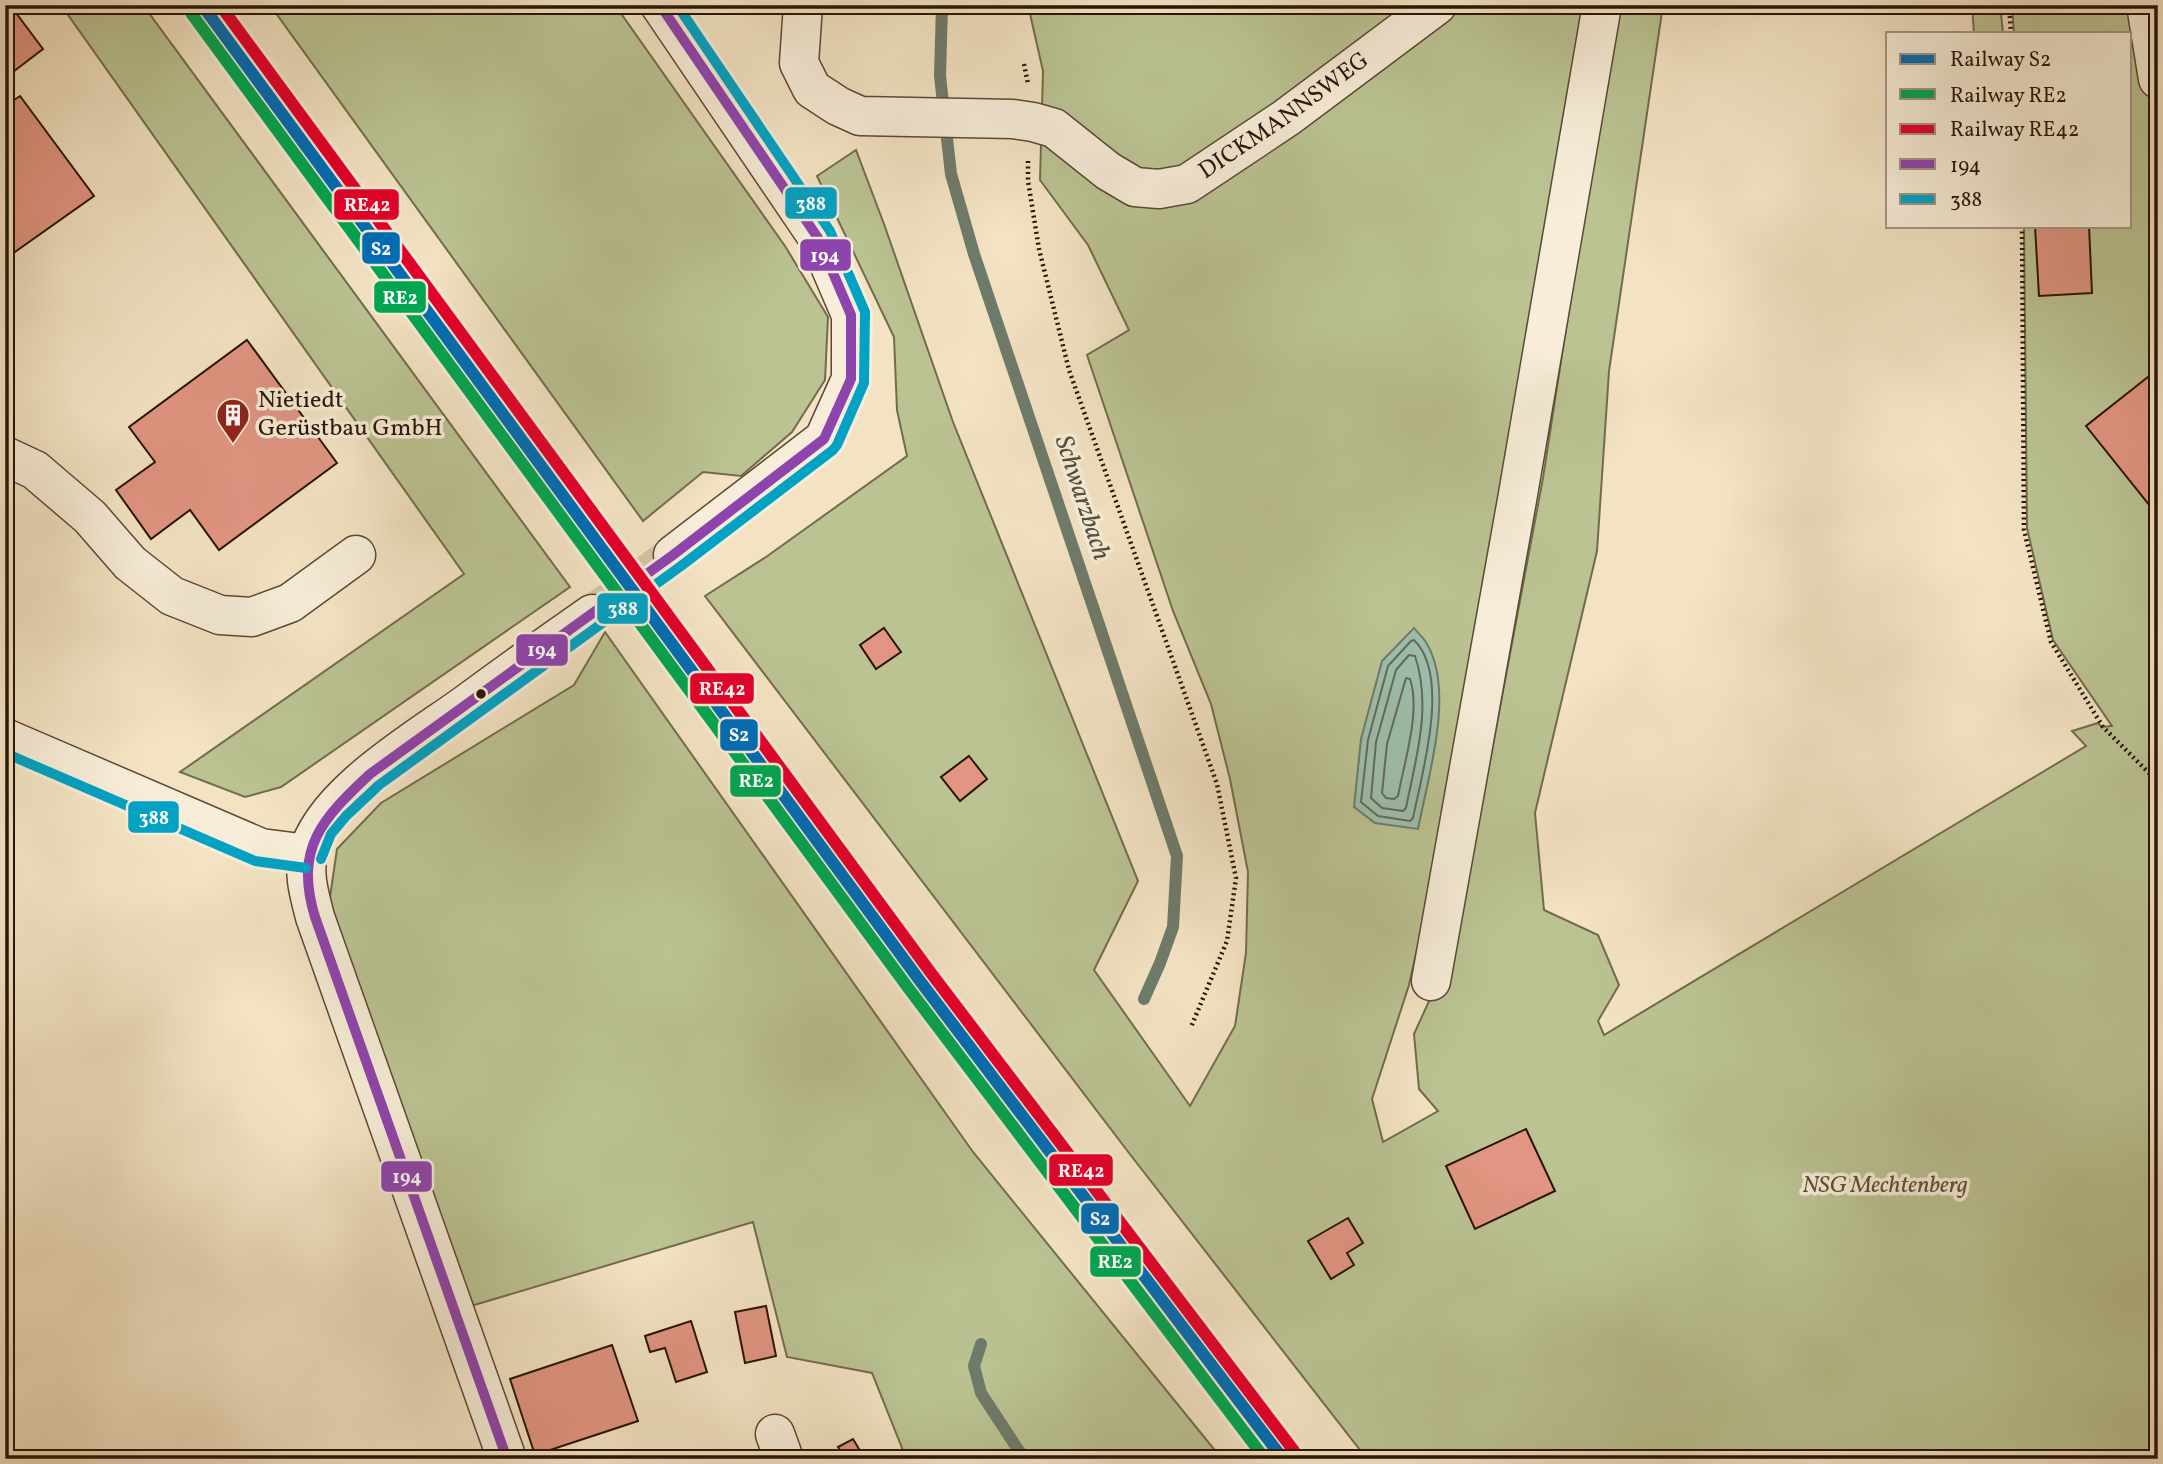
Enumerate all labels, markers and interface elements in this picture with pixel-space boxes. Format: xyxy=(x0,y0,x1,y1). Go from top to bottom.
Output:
legend xyxy=(1886,32,2132,228)
street label: DICKMANNSWEG xyxy=(1192,44,1377,188)
text: Railway S2 xyxy=(1950,46,2051,75)
text: Railway RE2 xyxy=(1950,82,2067,111)
text: Railway RE42 xyxy=(1950,116,2079,145)
text: 194 xyxy=(1950,152,1981,181)
line badge: 388 xyxy=(784,186,838,220)
text: 388 xyxy=(1950,186,1982,215)
line badge: RE42 xyxy=(333,188,400,221)
text: 388 xyxy=(796,192,826,218)
text: RE42 xyxy=(344,193,390,219)
line badge: S2 xyxy=(361,231,401,265)
text: S2 xyxy=(371,237,391,263)
line badge: 194 xyxy=(799,238,852,272)
text: 194 xyxy=(810,244,840,270)
line badge: RE2 xyxy=(373,280,427,314)
text: RE2 xyxy=(382,286,418,312)
place label: Nietiedt Gerüstbau GmbH xyxy=(258,384,443,446)
building icon: Nietiedt Gerüstbau GmbH xyxy=(214,396,252,445)
water label: Schwarzbach xyxy=(1045,431,1119,565)
line badge: 388 xyxy=(596,592,649,625)
text: 388 xyxy=(608,597,638,623)
line badge: 194 xyxy=(515,633,569,667)
text: 194 xyxy=(527,638,557,664)
line badge: RE42 xyxy=(689,672,755,705)
text: RE42 xyxy=(699,677,745,703)
unlabelled marker xyxy=(474,687,488,701)
line badge: S2 xyxy=(719,718,759,752)
text: S2 xyxy=(729,723,749,749)
line badge: RE2 xyxy=(729,764,782,798)
text: RE2 xyxy=(738,769,774,795)
line badge: 388 xyxy=(127,800,180,834)
text: 388 xyxy=(139,806,169,832)
line badge: RE42 xyxy=(1048,1153,1114,1187)
text: RE42 xyxy=(1058,1159,1104,1185)
line badge: 194 xyxy=(380,1160,433,1193)
text: 194 xyxy=(392,1165,422,1191)
park label: NSG Mechtenberg xyxy=(1802,1169,1968,1203)
line badge: S2 xyxy=(1080,1202,1120,1235)
text: S2 xyxy=(1090,1207,1110,1233)
line badge: RE2 xyxy=(1089,1245,1142,1278)
text: RE2 xyxy=(1097,1250,1133,1276)

